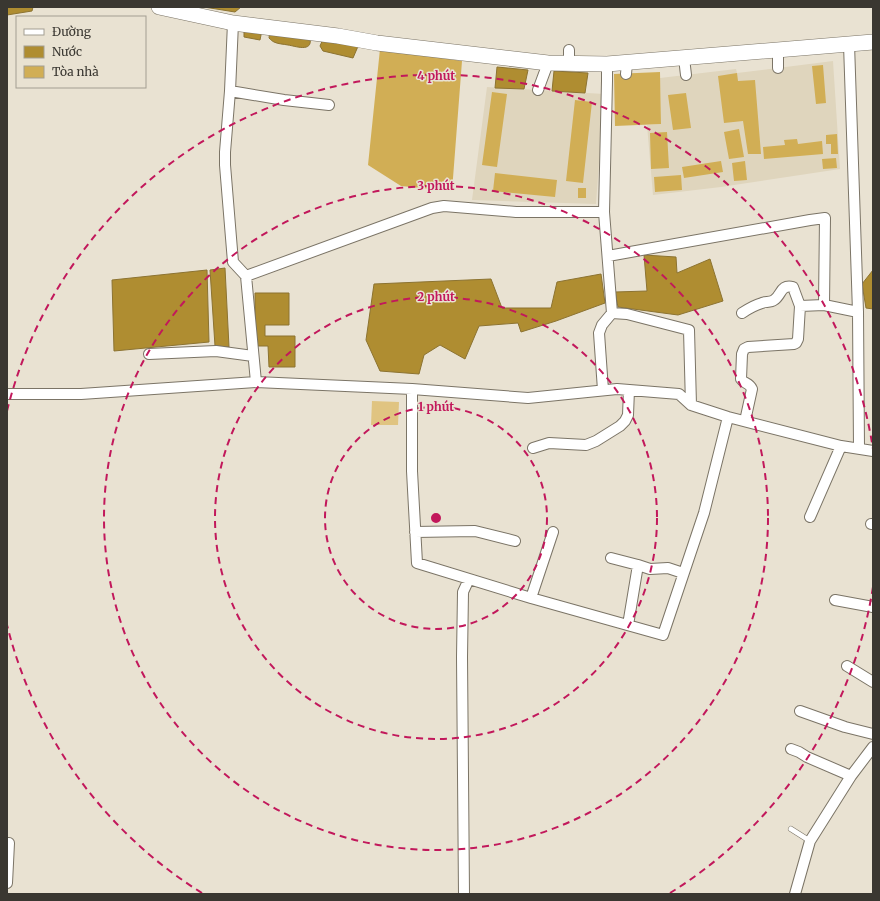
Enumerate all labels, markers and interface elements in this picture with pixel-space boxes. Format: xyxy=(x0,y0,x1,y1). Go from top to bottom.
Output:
legend xyxy=(16,16,146,88)
text: Đường xyxy=(52,24,92,39)
text: Nước xyxy=(52,44,82,59)
text: Tòa nhà xyxy=(52,64,99,79)
text: 4 phút xyxy=(417,68,455,83)
text: 3 phút xyxy=(417,178,455,193)
text: 2 phút xyxy=(417,289,455,304)
text: 1 phút xyxy=(418,399,454,414)
centre of rings xyxy=(429,511,443,525)

